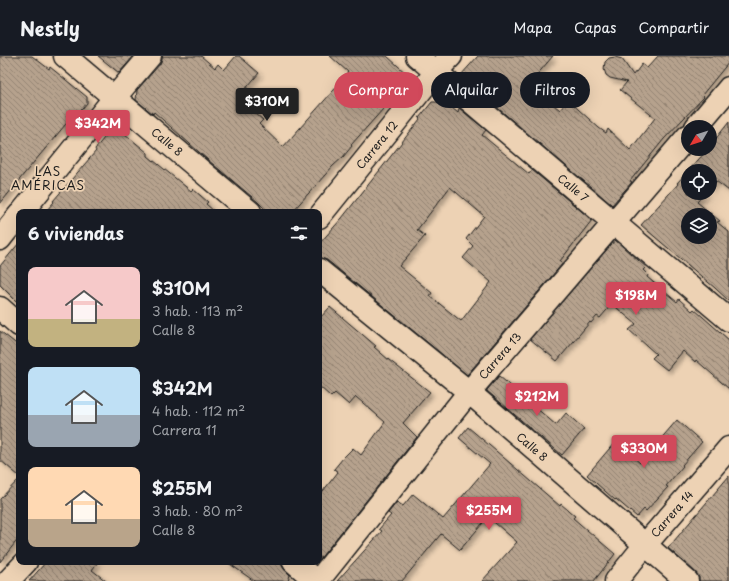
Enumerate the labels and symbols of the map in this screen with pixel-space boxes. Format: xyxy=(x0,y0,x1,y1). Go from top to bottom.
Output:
pin: $310M xyxy=(239,88,295,122)
pin: $342M xyxy=(70,110,126,144)
street label: Carrera 12 xyxy=(352,117,402,173)
north arrow xyxy=(681,120,717,156)
street label: Calle 8 xyxy=(148,123,187,160)
district label: LAS AMÉRICAS xyxy=(11,162,85,194)
street label: Calle 7 xyxy=(554,169,593,206)
pin: $198M xyxy=(608,282,664,316)
street label: Carrera 13 xyxy=(474,328,525,383)
pin: $212M xyxy=(509,383,565,417)
street label: Calle 8 xyxy=(513,428,552,465)
pin: $330M xyxy=(616,435,672,469)
street label: Carrera 14 xyxy=(646,486,697,541)
pin: $255M xyxy=(461,497,517,531)

